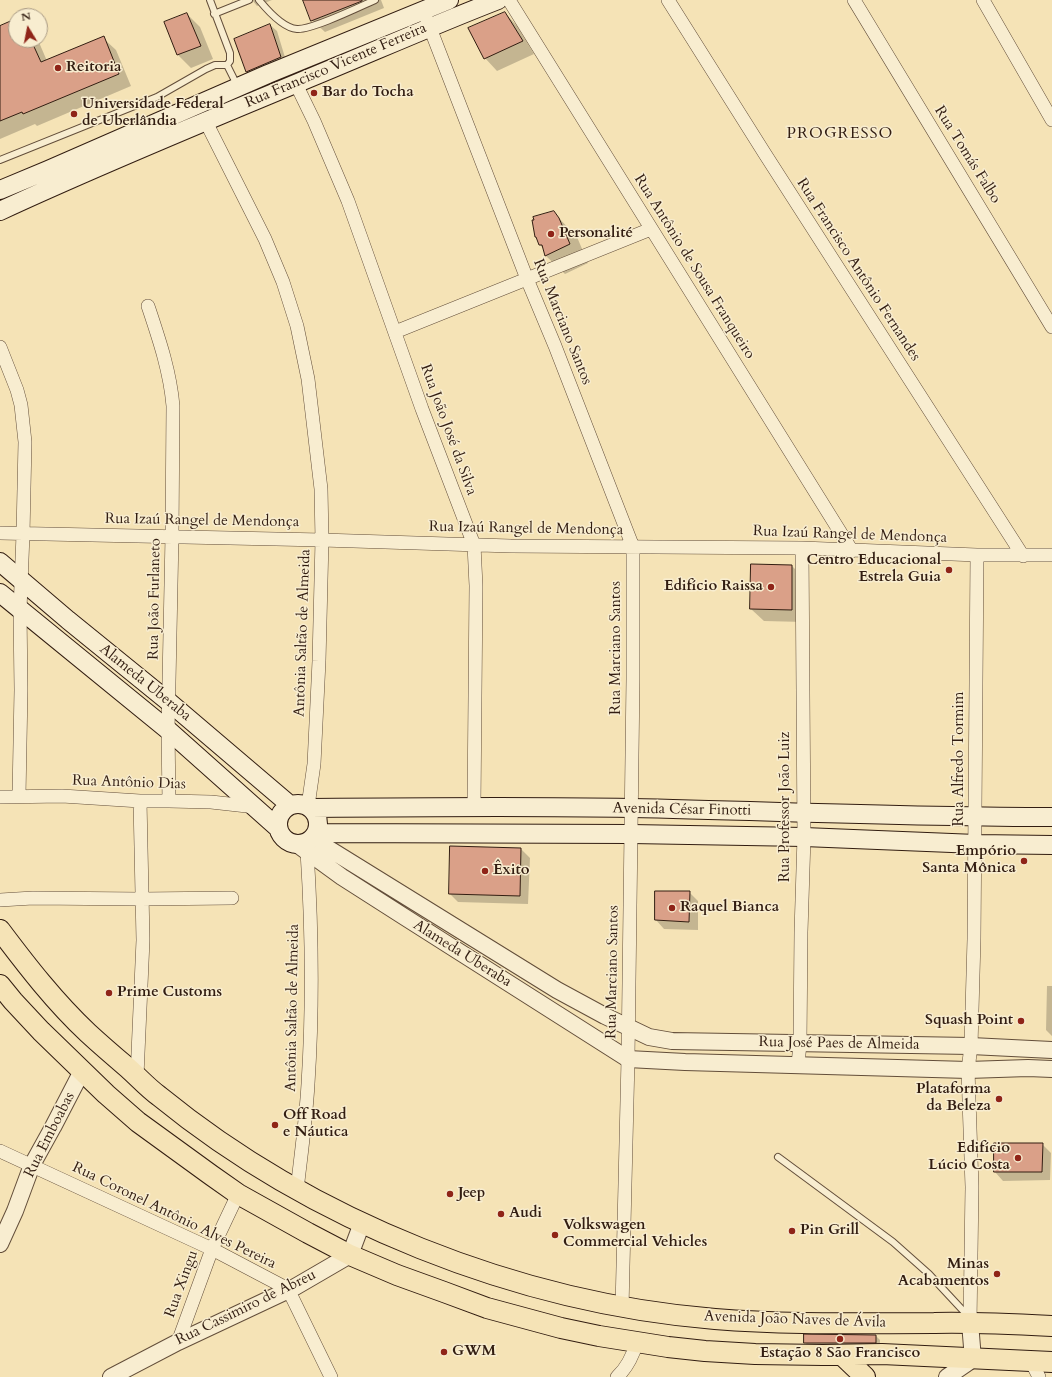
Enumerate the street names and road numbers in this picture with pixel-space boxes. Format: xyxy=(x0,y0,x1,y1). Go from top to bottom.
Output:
street label: Rua Francisco Vicente Ferreira xyxy=(243,20,429,112)
street label: Rua Tomás Falbo xyxy=(930,103,1004,207)
street label: Rua Antônio de Sousa Franqueiro xyxy=(630,171,758,363)
street label: Rua Francisco Antônio Fernandes xyxy=(792,175,924,365)
street label: Rua Marciano Santos xyxy=(529,257,595,387)
street label: Rua João José da Silva xyxy=(416,362,480,498)
street label: Rua Izaú Rangel de Mendonça xyxy=(105,510,299,532)
street label: Rua Izaú Rangel de Mendonça xyxy=(429,518,623,540)
street label: Rua Izaú Rangel de Mendonça xyxy=(753,523,947,547)
street label: Rua João Furlaneto xyxy=(145,538,165,660)
street label: Antônia Saltão de Almeida xyxy=(291,549,315,717)
street label: Rua Marciano Santos xyxy=(608,581,626,715)
street label: Alameda Uberaba xyxy=(96,641,194,725)
street label: Rua Alfredo Tormim xyxy=(951,692,969,826)
street label: Rua Professor João Luiz xyxy=(777,732,795,882)
street label: Rua Antônio Dias xyxy=(72,772,186,794)
street label: Avenida César Finotti xyxy=(613,800,751,820)
street label: Rua Marciano Santos xyxy=(603,905,623,1039)
street label: Alameda Uberaba xyxy=(410,917,514,991)
street label: Antônia Saltão de Almeida xyxy=(283,924,303,1092)
street label: Rua José Paes de Almeida xyxy=(758,1034,920,1054)
street label: Rua Emboabas xyxy=(21,1089,79,1181)
street label: Rua Coronel Antônio Alves Pereira xyxy=(69,1159,279,1273)
street label: Rua Xingu xyxy=(162,1248,202,1320)
street label: Rua Cassimiro de Abreu xyxy=(173,1266,319,1350)
street label: Avenida João Naves de Ávila xyxy=(704,1308,886,1332)

